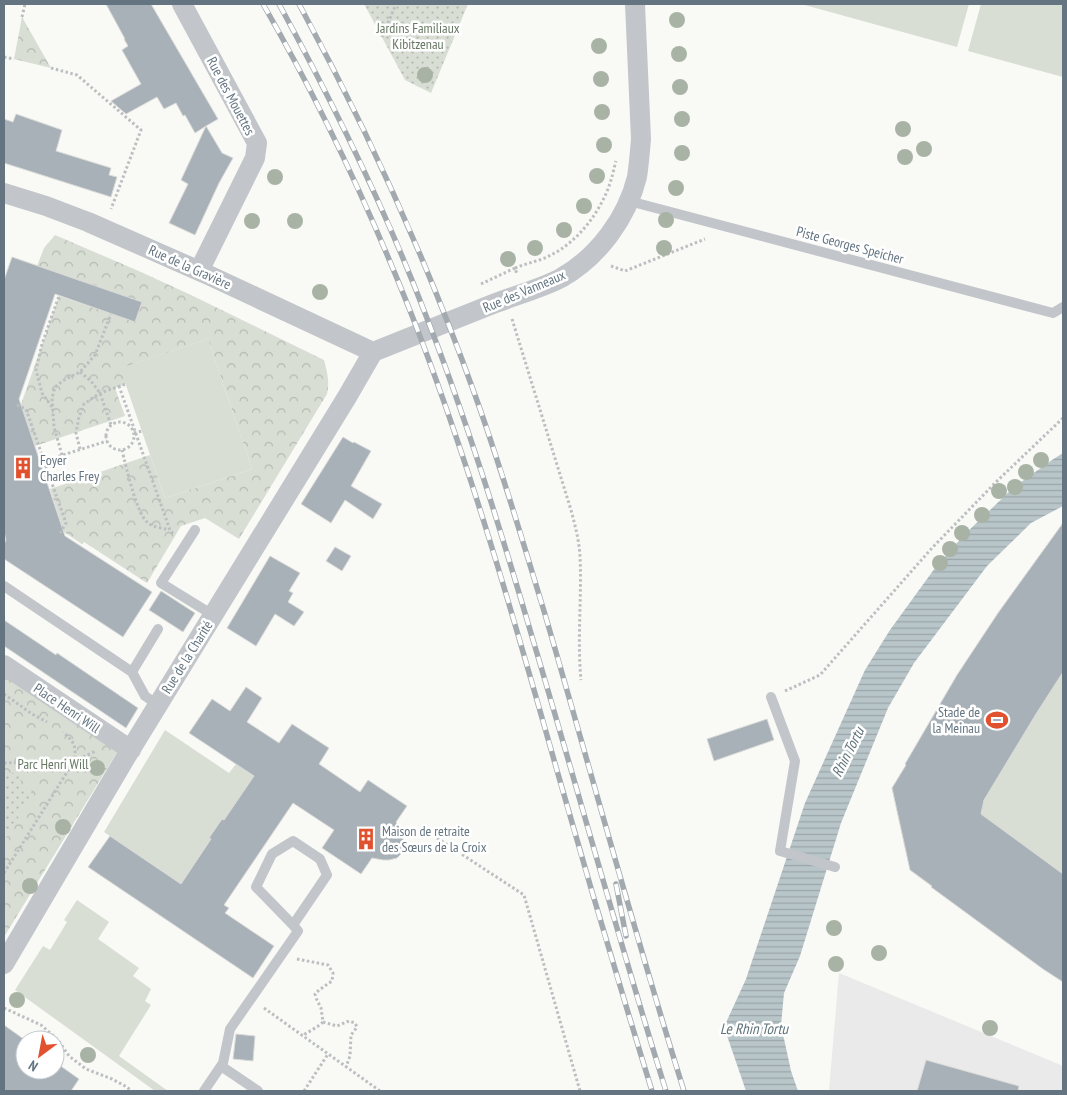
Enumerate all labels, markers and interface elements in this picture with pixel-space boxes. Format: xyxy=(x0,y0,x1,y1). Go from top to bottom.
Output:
park label: Jardins Familiaux Kibitzenau xyxy=(375,19,460,53)
street label: Rue des Mouettes xyxy=(203,54,259,138)
street label: Piste Georges Speicher xyxy=(794,222,906,268)
street label: Rue de la Gravière xyxy=(146,241,234,293)
street label: Rue des Vanneaux xyxy=(480,265,568,316)
place label: Foyer Charles Frey xyxy=(40,451,100,485)
building icon: Foyer Charles Frey xyxy=(10,455,36,481)
street label: Rue de la Charité xyxy=(157,617,217,697)
street label: Place Henri Will xyxy=(30,679,104,737)
place label: Stade de la Meinau xyxy=(933,703,980,737)
sports icon: Stade de la Meinau xyxy=(984,707,1010,733)
water label: Rhin Tortu xyxy=(827,722,869,780)
park label: Parc Henri Will xyxy=(17,755,89,773)
place label: Maison de retraite des Sœurs de la Croix xyxy=(382,822,487,856)
building icon: Maison de retraite des Sœurs de la Croix xyxy=(353,826,379,852)
water label: Le Rhin Tortu xyxy=(720,1019,790,1038)
north arrow xyxy=(15,1030,65,1080)
text: N xyxy=(25,1056,41,1076)

